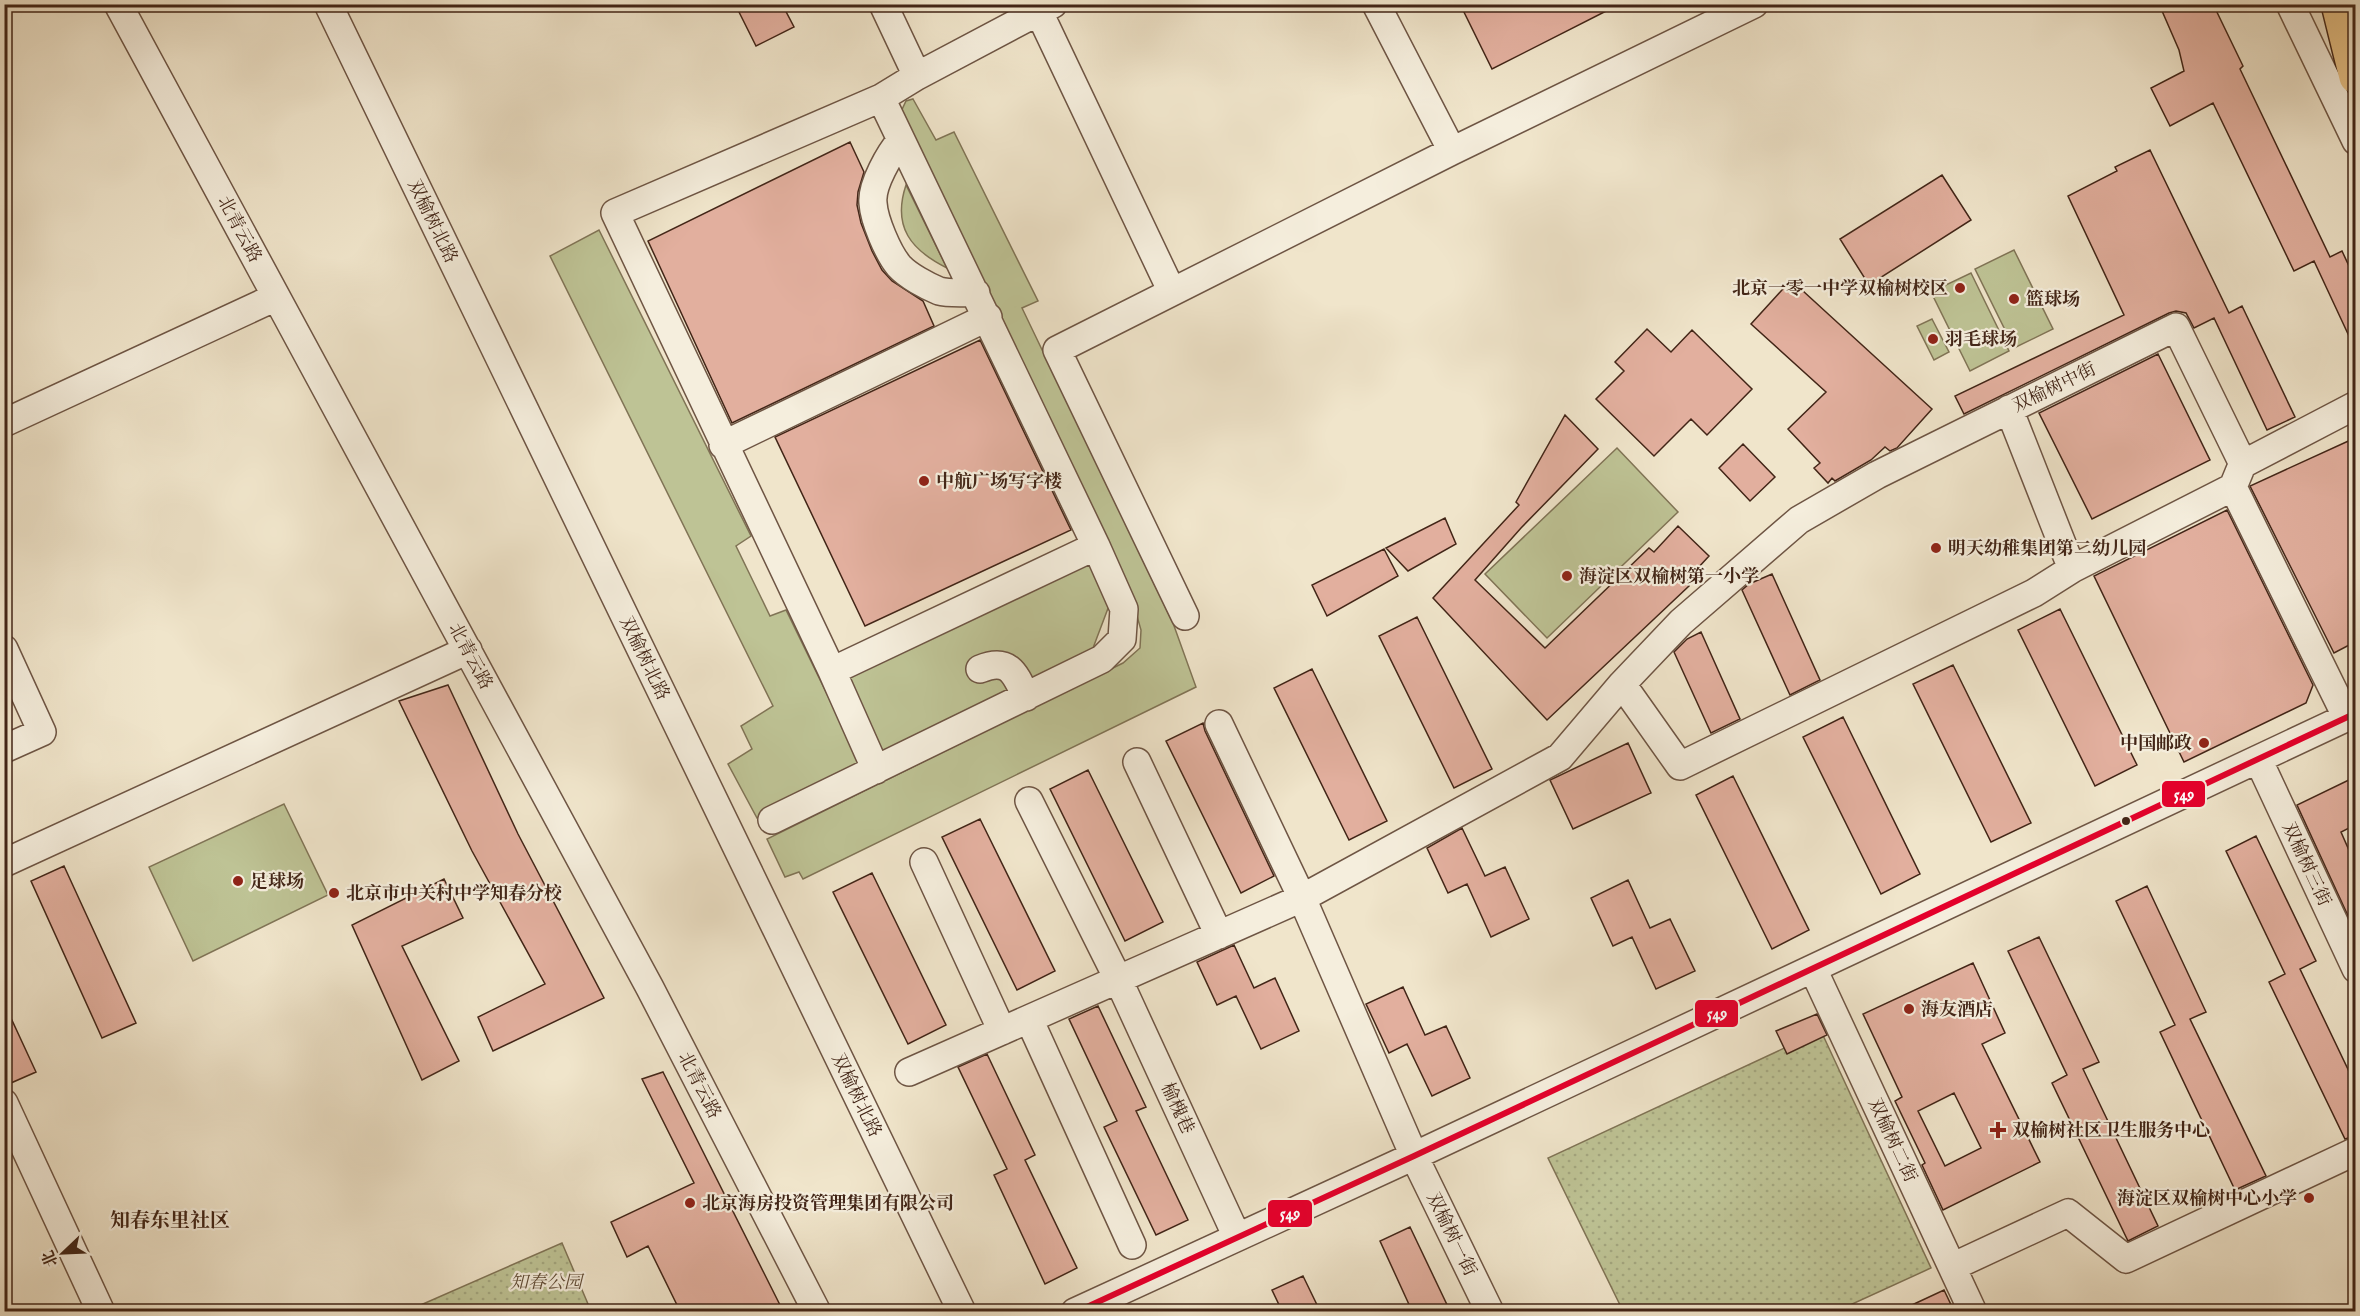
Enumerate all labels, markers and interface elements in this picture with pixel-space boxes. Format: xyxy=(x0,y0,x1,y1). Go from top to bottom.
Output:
street label: 双榆树北路 xyxy=(402,176,462,267)
street label: 北青云路 xyxy=(212,193,266,267)
place label: 北京一零一中学双榆树校区 xyxy=(1732,278,1948,301)
marker: 北京一零一中学双榆树校区 xyxy=(1953,281,1967,295)
place label: 篮球场 xyxy=(2026,289,2080,312)
marker: 篮球场 xyxy=(2007,292,2021,306)
place label: 羽毛球场 xyxy=(1945,329,2017,352)
marker: 羽毛球场 xyxy=(1926,332,1940,346)
street label: 双榆树中街 xyxy=(2009,358,2100,418)
place label: 中航广场写字楼 xyxy=(936,471,1062,494)
marker: 中航广场写字楼 xyxy=(917,474,931,488)
place label: 明天幼稚集团第二幼儿园 xyxy=(1948,538,2146,561)
marker: 明天幼稚集团第二幼儿园 xyxy=(1929,541,1943,555)
place label: 海淀区双榆树第一小学 xyxy=(1579,566,1759,589)
marker: 海淀区双榆树第一小学 xyxy=(1560,569,1574,583)
street label: 双榆树北路 xyxy=(614,613,674,704)
street label: 北青云路 xyxy=(443,620,497,694)
place label: 中国邮政 xyxy=(2120,733,2192,756)
marker: 中国邮政 xyxy=(2197,736,2211,750)
line badge: 549 xyxy=(2161,780,2206,808)
text: 549 xyxy=(2174,786,2194,806)
unlabelled marker xyxy=(2120,815,2132,827)
street label: 双榆树三街 xyxy=(2276,819,2335,910)
place label: 足球场 xyxy=(250,871,304,894)
marker: 足球场 xyxy=(231,874,245,888)
place label: 北京市中关村中学知春分校 xyxy=(346,883,562,906)
marker: 北京市中关村中学知春分校 xyxy=(327,886,341,900)
line badge: 549 xyxy=(1694,999,1739,1028)
place label: 海友酒店 xyxy=(1921,999,1993,1022)
marker: 海友酒店 xyxy=(1902,1002,1916,1016)
text: 549 xyxy=(1707,1005,1727,1025)
street label: 北青云路 xyxy=(672,1048,725,1123)
street label: 双榆树北路 xyxy=(826,1050,886,1141)
street label: 榆槐巷 xyxy=(1155,1079,1198,1138)
street label: 双榆树二街 xyxy=(1862,1095,1921,1186)
place label: 双榆树社区卫生服务中心 xyxy=(2012,1120,2210,1143)
marker: 双榆树社区卫生服务中心 xyxy=(1989,1121,2007,1139)
place label: 海淀区双榆树中心小学 xyxy=(2117,1188,2297,1211)
street label: 双榆树一街 xyxy=(1421,1189,1481,1280)
marker: 海淀区双榆树中心小学 xyxy=(2302,1191,2316,1205)
place label: 北京海房投资管理集团有限公司 xyxy=(702,1193,954,1216)
marker: 北京海房投资管理集团有限公司 xyxy=(683,1196,697,1210)
line badge: 549 xyxy=(1267,1199,1313,1228)
text: 549 xyxy=(1280,1205,1300,1225)
district label: 知春东里社区 xyxy=(110,1209,230,1234)
north arrow xyxy=(33,1223,93,1283)
text: 北 xyxy=(39,1247,63,1269)
park label: 知春公园 xyxy=(510,1272,585,1295)

